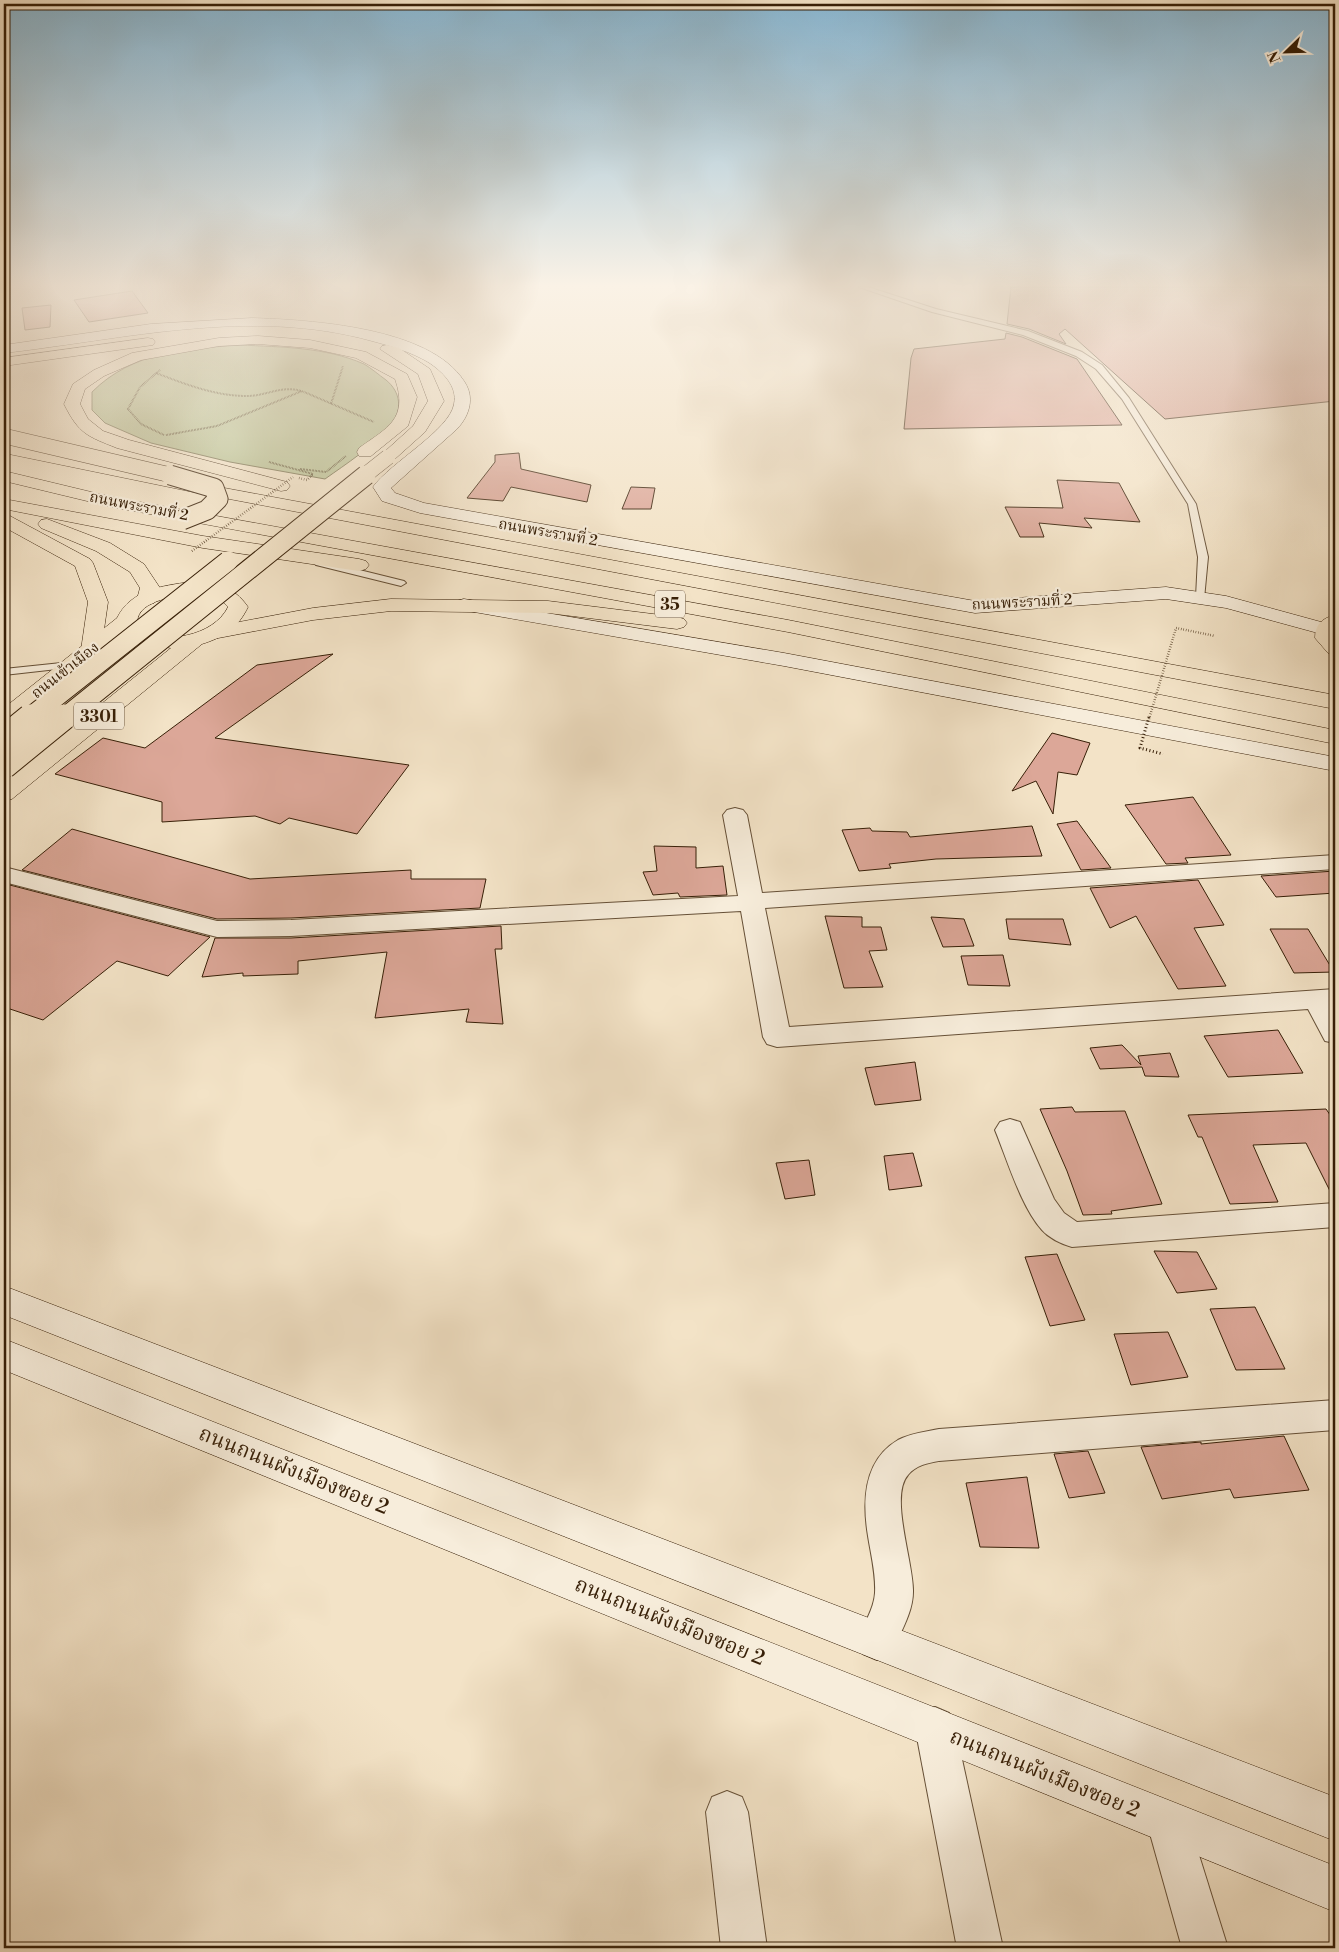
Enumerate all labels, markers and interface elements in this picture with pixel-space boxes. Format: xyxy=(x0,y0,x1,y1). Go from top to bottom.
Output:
north arrow xyxy=(1262,28,1312,78)
text: N xyxy=(1265,48,1285,65)
street label: ถนนพระรามที่ 2 xyxy=(88,486,190,525)
street label: ถนนพระรามที่ 2 xyxy=(497,512,599,551)
street label: ถนนพระรามที่ 2 xyxy=(971,588,1073,615)
road number: 35 xyxy=(655,590,685,618)
street label: ถนนเข้าเมือง xyxy=(28,638,103,703)
road number: 3301 xyxy=(74,702,124,729)
street label: ถนนถนนผังเมืองซอย 2 xyxy=(195,1421,393,1521)
street label: ถนนถนนผังเมืองซอย 2 xyxy=(571,1572,769,1672)
street label: ถนนถนนผังเมืองซอย 2 xyxy=(946,1724,1144,1824)

